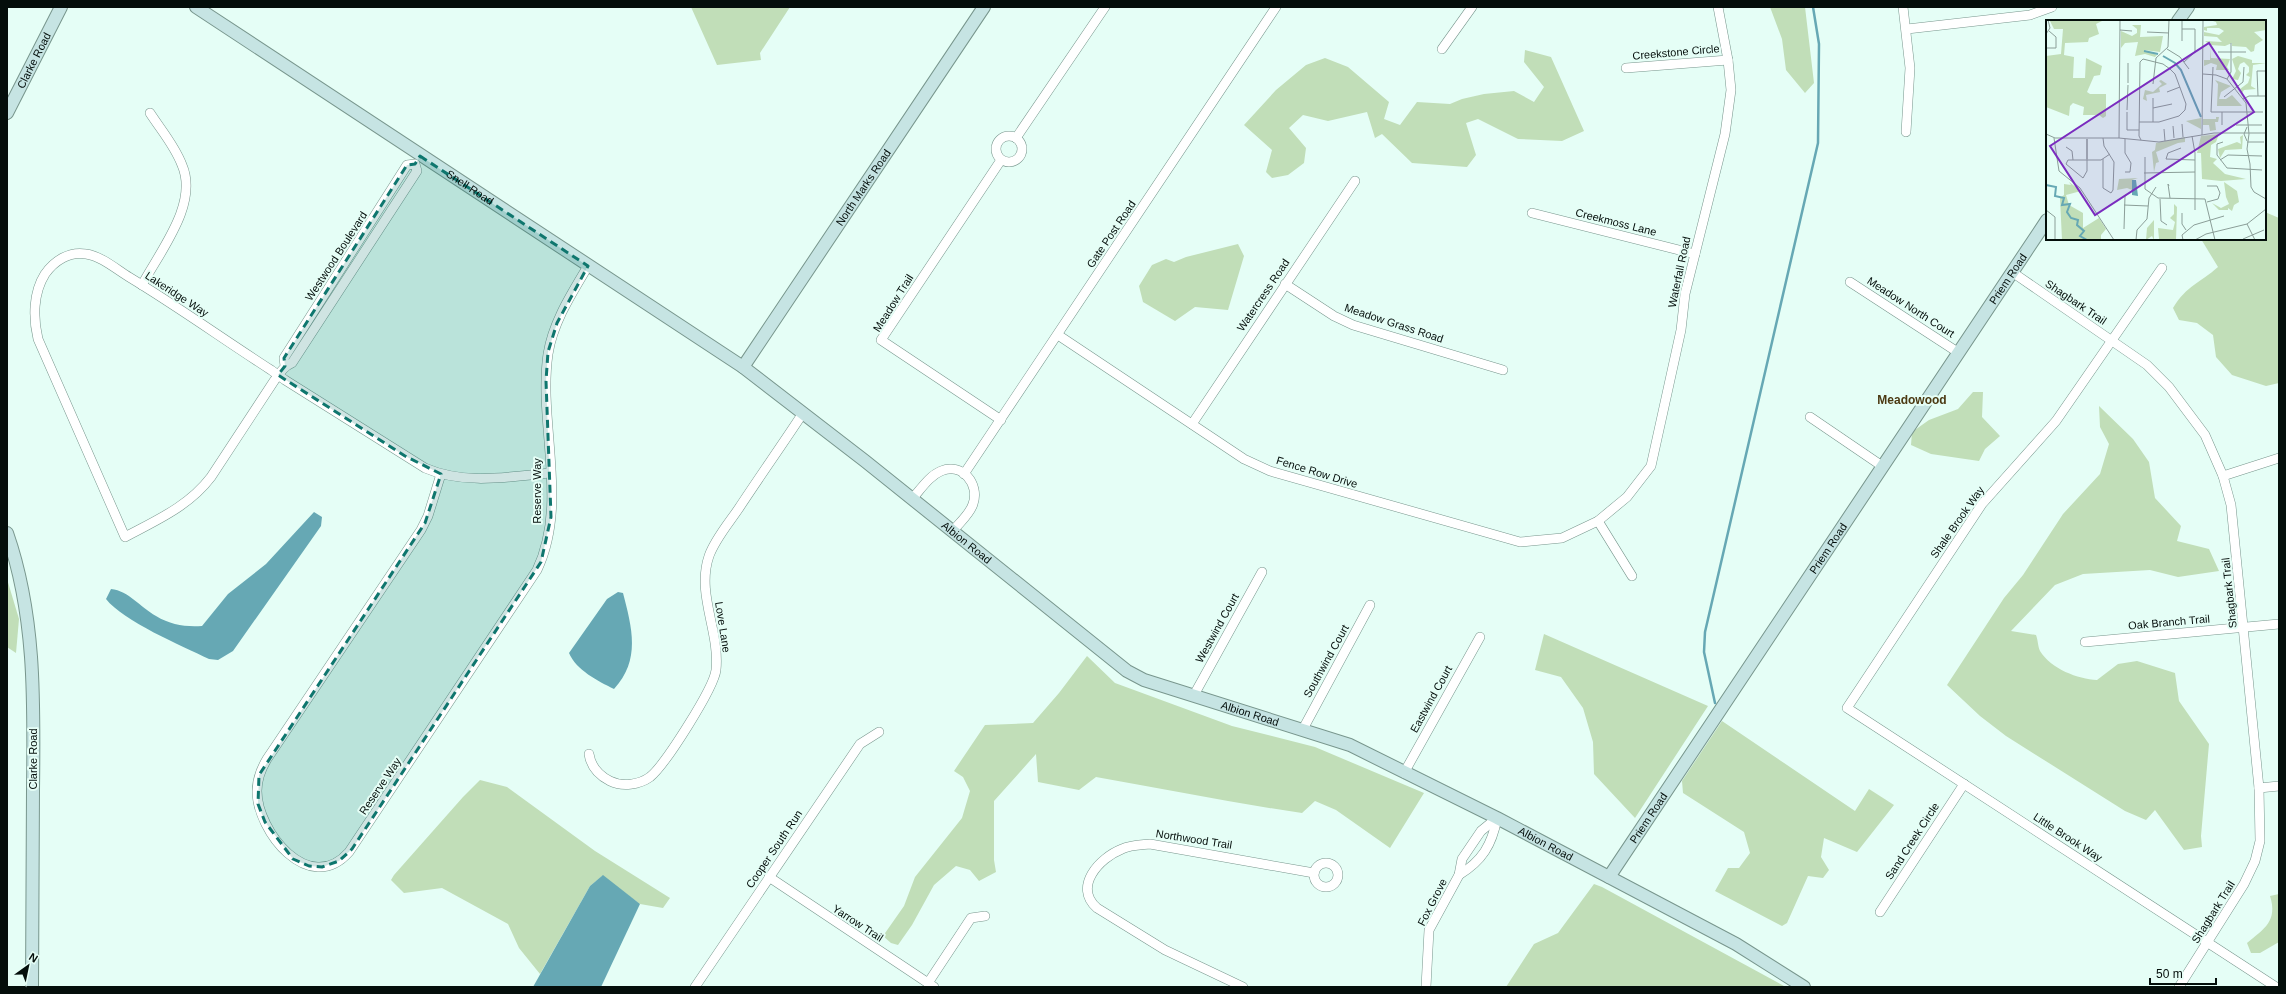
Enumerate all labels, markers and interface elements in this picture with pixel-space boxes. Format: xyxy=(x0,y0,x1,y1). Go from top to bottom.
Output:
inset map xyxy=(2046,20,2266,240)
street label: Clarke Road xyxy=(15,30,53,90)
street label: Creekstone Circle xyxy=(1632,42,1720,62)
street label: North Marks Road xyxy=(833,147,893,228)
street label: Snell Road xyxy=(444,167,496,207)
street label: Gate Post Road xyxy=(1084,198,1138,270)
street label: Creekmoss Lane xyxy=(1574,206,1658,238)
street label: Westwood Boulevard xyxy=(303,209,369,303)
street label: Waterfall Road xyxy=(1666,235,1692,309)
street label: Priem Road xyxy=(1987,251,2029,306)
street label: Watercress Road xyxy=(1234,257,1292,333)
street label: Lakeridge Way xyxy=(143,269,211,319)
street label: Meadow Trail xyxy=(871,272,915,334)
street label: Meadow North Court xyxy=(1865,274,1957,340)
street label: Shagbark Trail xyxy=(2043,277,2109,327)
street label: Meadow Grass Road xyxy=(1343,301,1445,345)
district label: Meadowood xyxy=(1877,393,1947,407)
street label: Fence Row Drive xyxy=(1275,454,1359,490)
street label: Reserve Way xyxy=(531,458,543,524)
street label: Shale Brook Way xyxy=(1928,484,1986,560)
street label: Albion Road xyxy=(939,519,994,566)
street label: Priem Road xyxy=(1807,521,1849,576)
street label: Shagbark Trail xyxy=(2219,557,2239,629)
street label: Westwind Court xyxy=(1193,591,1241,665)
street label: Love Lane xyxy=(713,601,733,653)
street label: Oak Branch Trail xyxy=(2128,612,2210,632)
street label: Southwind Court xyxy=(1301,623,1351,699)
street label: Eastwind Court xyxy=(1408,663,1454,735)
street label: Albion Road xyxy=(1220,699,1280,728)
street label: Clarke Road xyxy=(27,728,39,790)
street label: Reserve Way xyxy=(357,755,404,817)
street label: Priem Road xyxy=(1627,790,1670,845)
street label: Sand Creek Circle xyxy=(1883,800,1941,882)
street label: Cooper South Run xyxy=(744,808,804,890)
street label: Little Brook Way xyxy=(2031,810,2105,864)
street label: Albion Road xyxy=(1516,824,1575,863)
street label: Northwood Trail xyxy=(1155,827,1233,851)
street label: Fox Grove xyxy=(1415,876,1449,928)
street label: Shagbark Trail xyxy=(2189,879,2237,945)
street label: Yarrow Trail xyxy=(830,902,886,944)
north arrow xyxy=(8,946,48,986)
text: N xyxy=(27,950,40,965)
scale bar xyxy=(2150,960,2216,986)
text: 50 m xyxy=(2156,967,2183,981)

